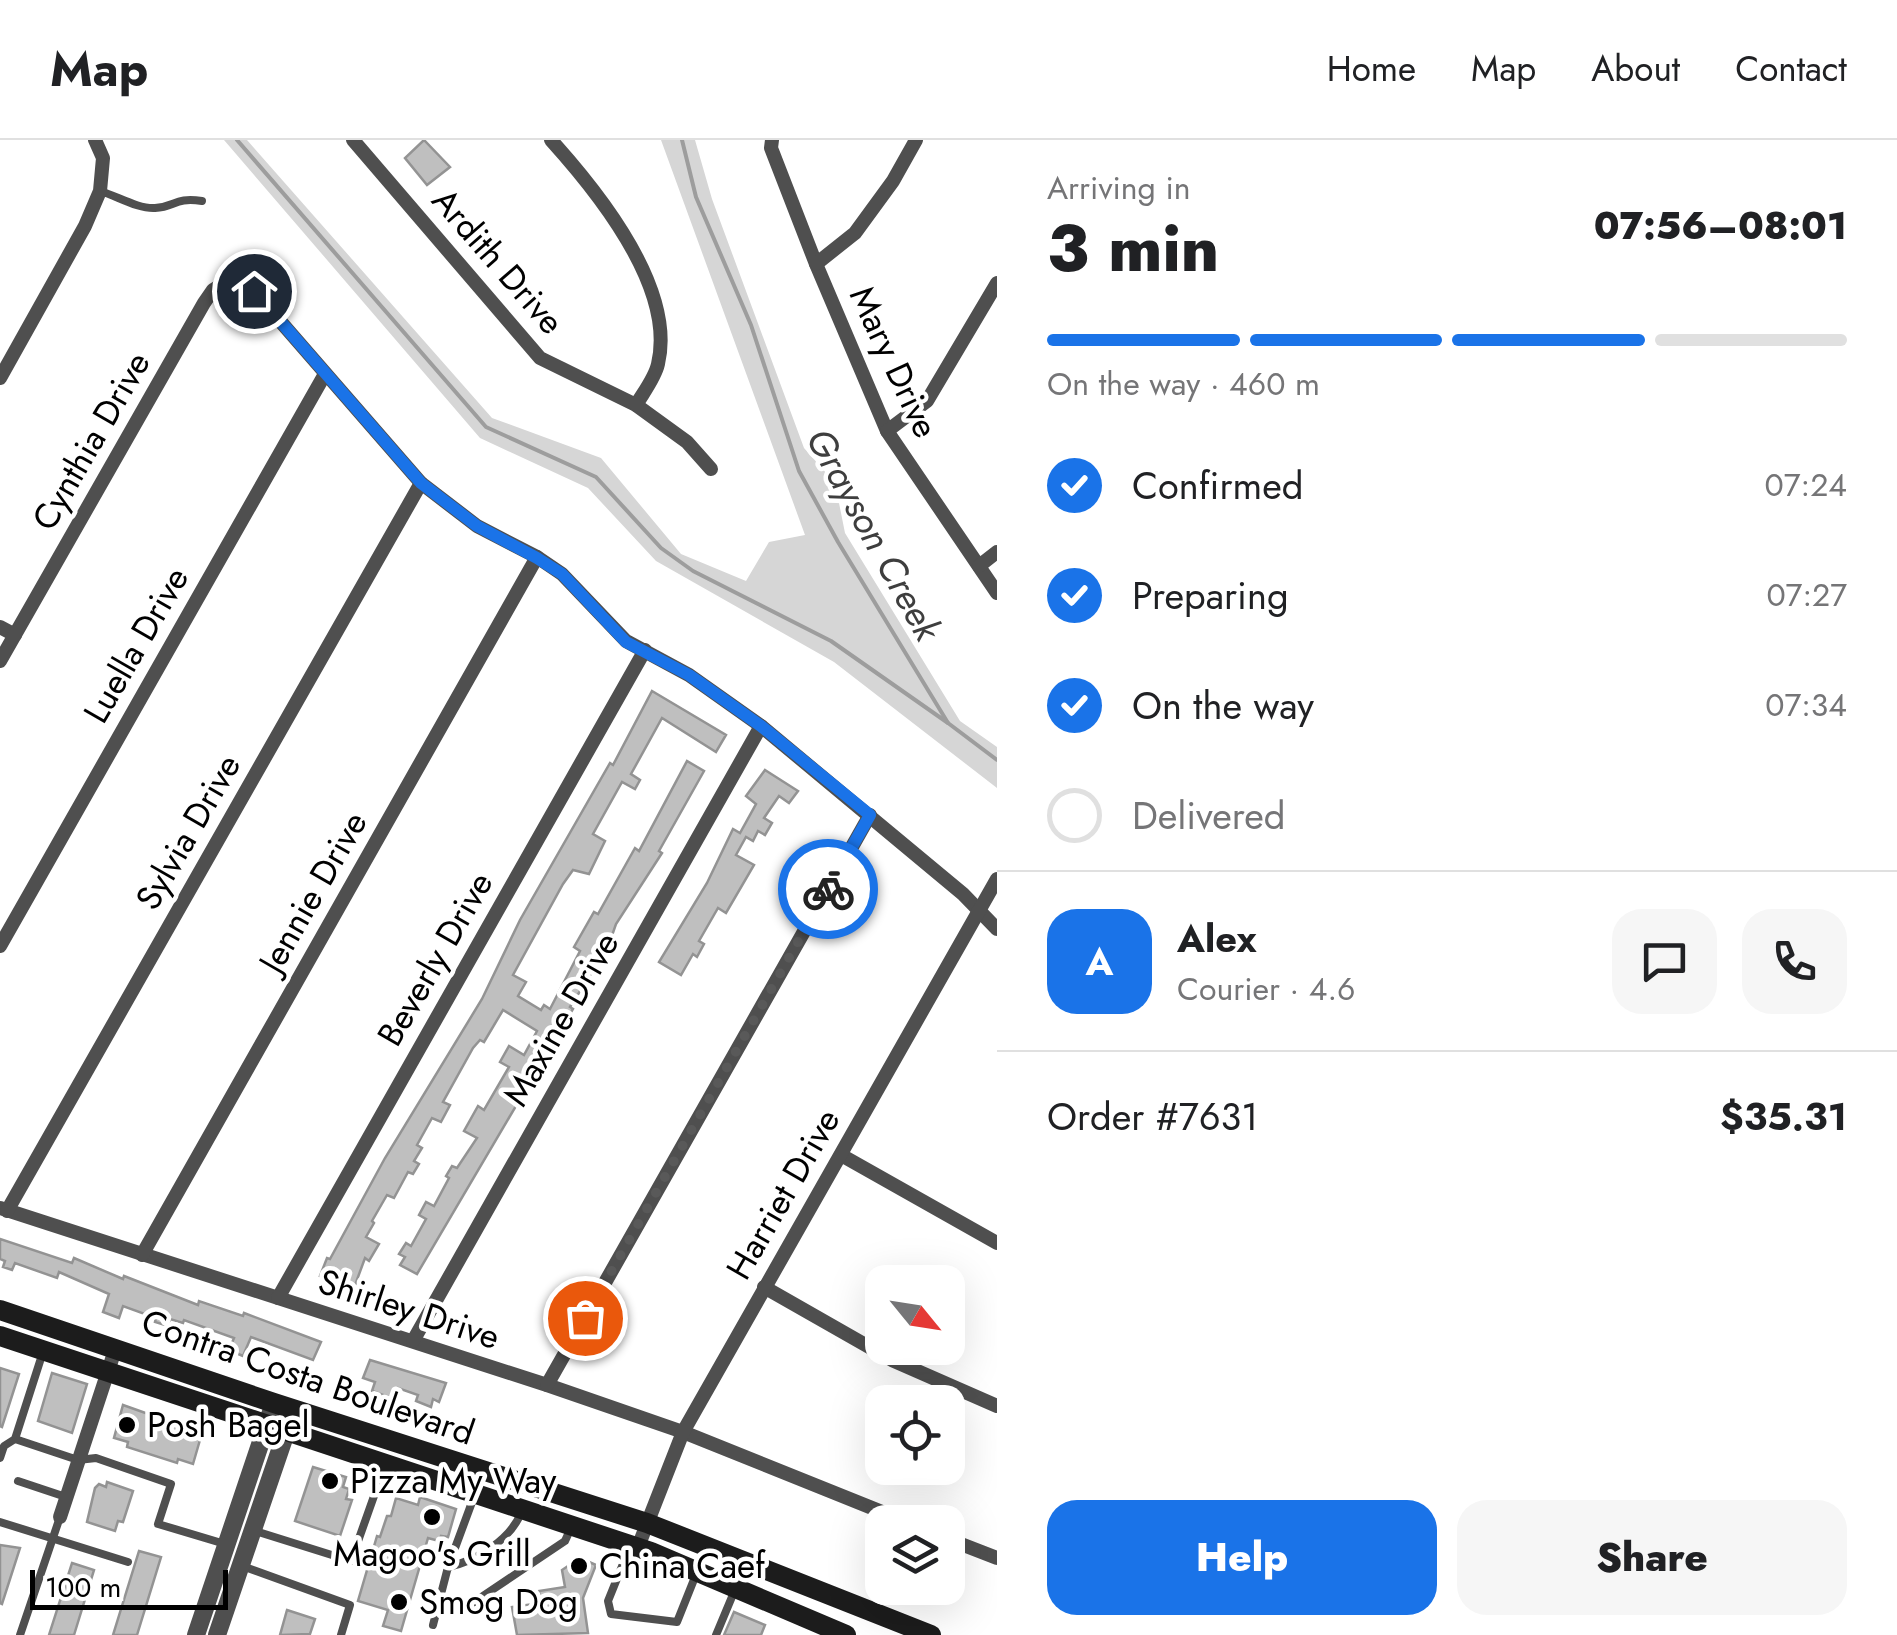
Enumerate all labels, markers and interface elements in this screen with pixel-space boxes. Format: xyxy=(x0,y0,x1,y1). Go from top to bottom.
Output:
text: Map xyxy=(50,35,148,104)
text: Home xyxy=(1327,44,1416,94)
text: Map xyxy=(1471,44,1536,94)
text: About xyxy=(1591,44,1680,94)
text: Contact xyxy=(1735,44,1847,94)
text: Arriving in xyxy=(1047,165,1191,211)
street label: Ardith Drive xyxy=(420,177,576,345)
text: 07:56–08:01 xyxy=(1594,198,1847,253)
text: 3 min xyxy=(1047,201,1219,295)
pin xyxy=(212,249,297,334)
icon: home xyxy=(227,264,282,319)
street label: Mary Drive xyxy=(837,278,951,446)
street label: Cynthia Drive xyxy=(20,342,162,540)
text: On the way · 460 m xyxy=(1047,361,1320,407)
water label: Grayson Creek xyxy=(793,418,956,652)
icon: check xyxy=(1047,458,1102,513)
text: Confirmed xyxy=(1132,458,1303,513)
text: 07:24 xyxy=(1765,462,1847,508)
street label: Luella Drive xyxy=(71,558,201,732)
icon: check xyxy=(1047,568,1102,623)
text: Preparing xyxy=(1132,568,1289,623)
text: 07:27 xyxy=(1766,572,1847,618)
icon: check xyxy=(1047,678,1102,733)
text: On the way xyxy=(1132,678,1314,733)
text: 07:34 xyxy=(1765,682,1847,728)
street label: Sylvia Drive xyxy=(123,745,253,919)
text: Delivered xyxy=(1132,788,1285,843)
street label: Jennie Drive xyxy=(245,802,379,985)
courier xyxy=(778,839,878,939)
icon: bike xyxy=(801,862,856,917)
street label: Beverly Drive xyxy=(365,863,505,1055)
button: chat xyxy=(1612,909,1717,1014)
button: phone xyxy=(1742,909,1847,1014)
text: Alex xyxy=(1177,911,1257,966)
street label: Maxine Drive xyxy=(491,923,631,1115)
text: A xyxy=(1086,934,1113,989)
text: Courier · 4.6 xyxy=(1177,966,1355,1012)
text: Order #7631 xyxy=(1047,1089,1258,1144)
text: $35.31 xyxy=(1720,1089,1847,1144)
street label: Harriet Drive xyxy=(714,1099,852,1289)
street label: Shirley Drive xyxy=(312,1256,506,1362)
north arrow xyxy=(865,1265,965,1365)
map controls xyxy=(865,1265,965,1605)
pin xyxy=(543,1276,628,1361)
icon: bag xyxy=(558,1291,613,1346)
street label: Contra Costa Boulevard xyxy=(135,1297,481,1457)
button: locate xyxy=(865,1385,965,1485)
place label: Posh Bagel xyxy=(147,1400,310,1450)
marker: Posh Bagel xyxy=(116,1414,138,1436)
place label: Pizza My Way xyxy=(350,1456,557,1506)
marker: Pizza My Way xyxy=(319,1470,341,1492)
button: Help xyxy=(1047,1500,1437,1615)
button: Share xyxy=(1457,1500,1847,1615)
button: layers xyxy=(865,1505,965,1605)
marker: Magoo's Grill xyxy=(421,1506,443,1528)
place label: Magoo's Grill xyxy=(333,1529,531,1579)
place label: China Caef xyxy=(599,1541,766,1591)
marker: China Caef xyxy=(568,1555,590,1577)
scale bar xyxy=(30,1565,228,1610)
text: 100 m xyxy=(45,1567,121,1608)
place label: Smog Dog xyxy=(419,1577,578,1627)
marker: Smog Dog xyxy=(388,1591,410,1613)

